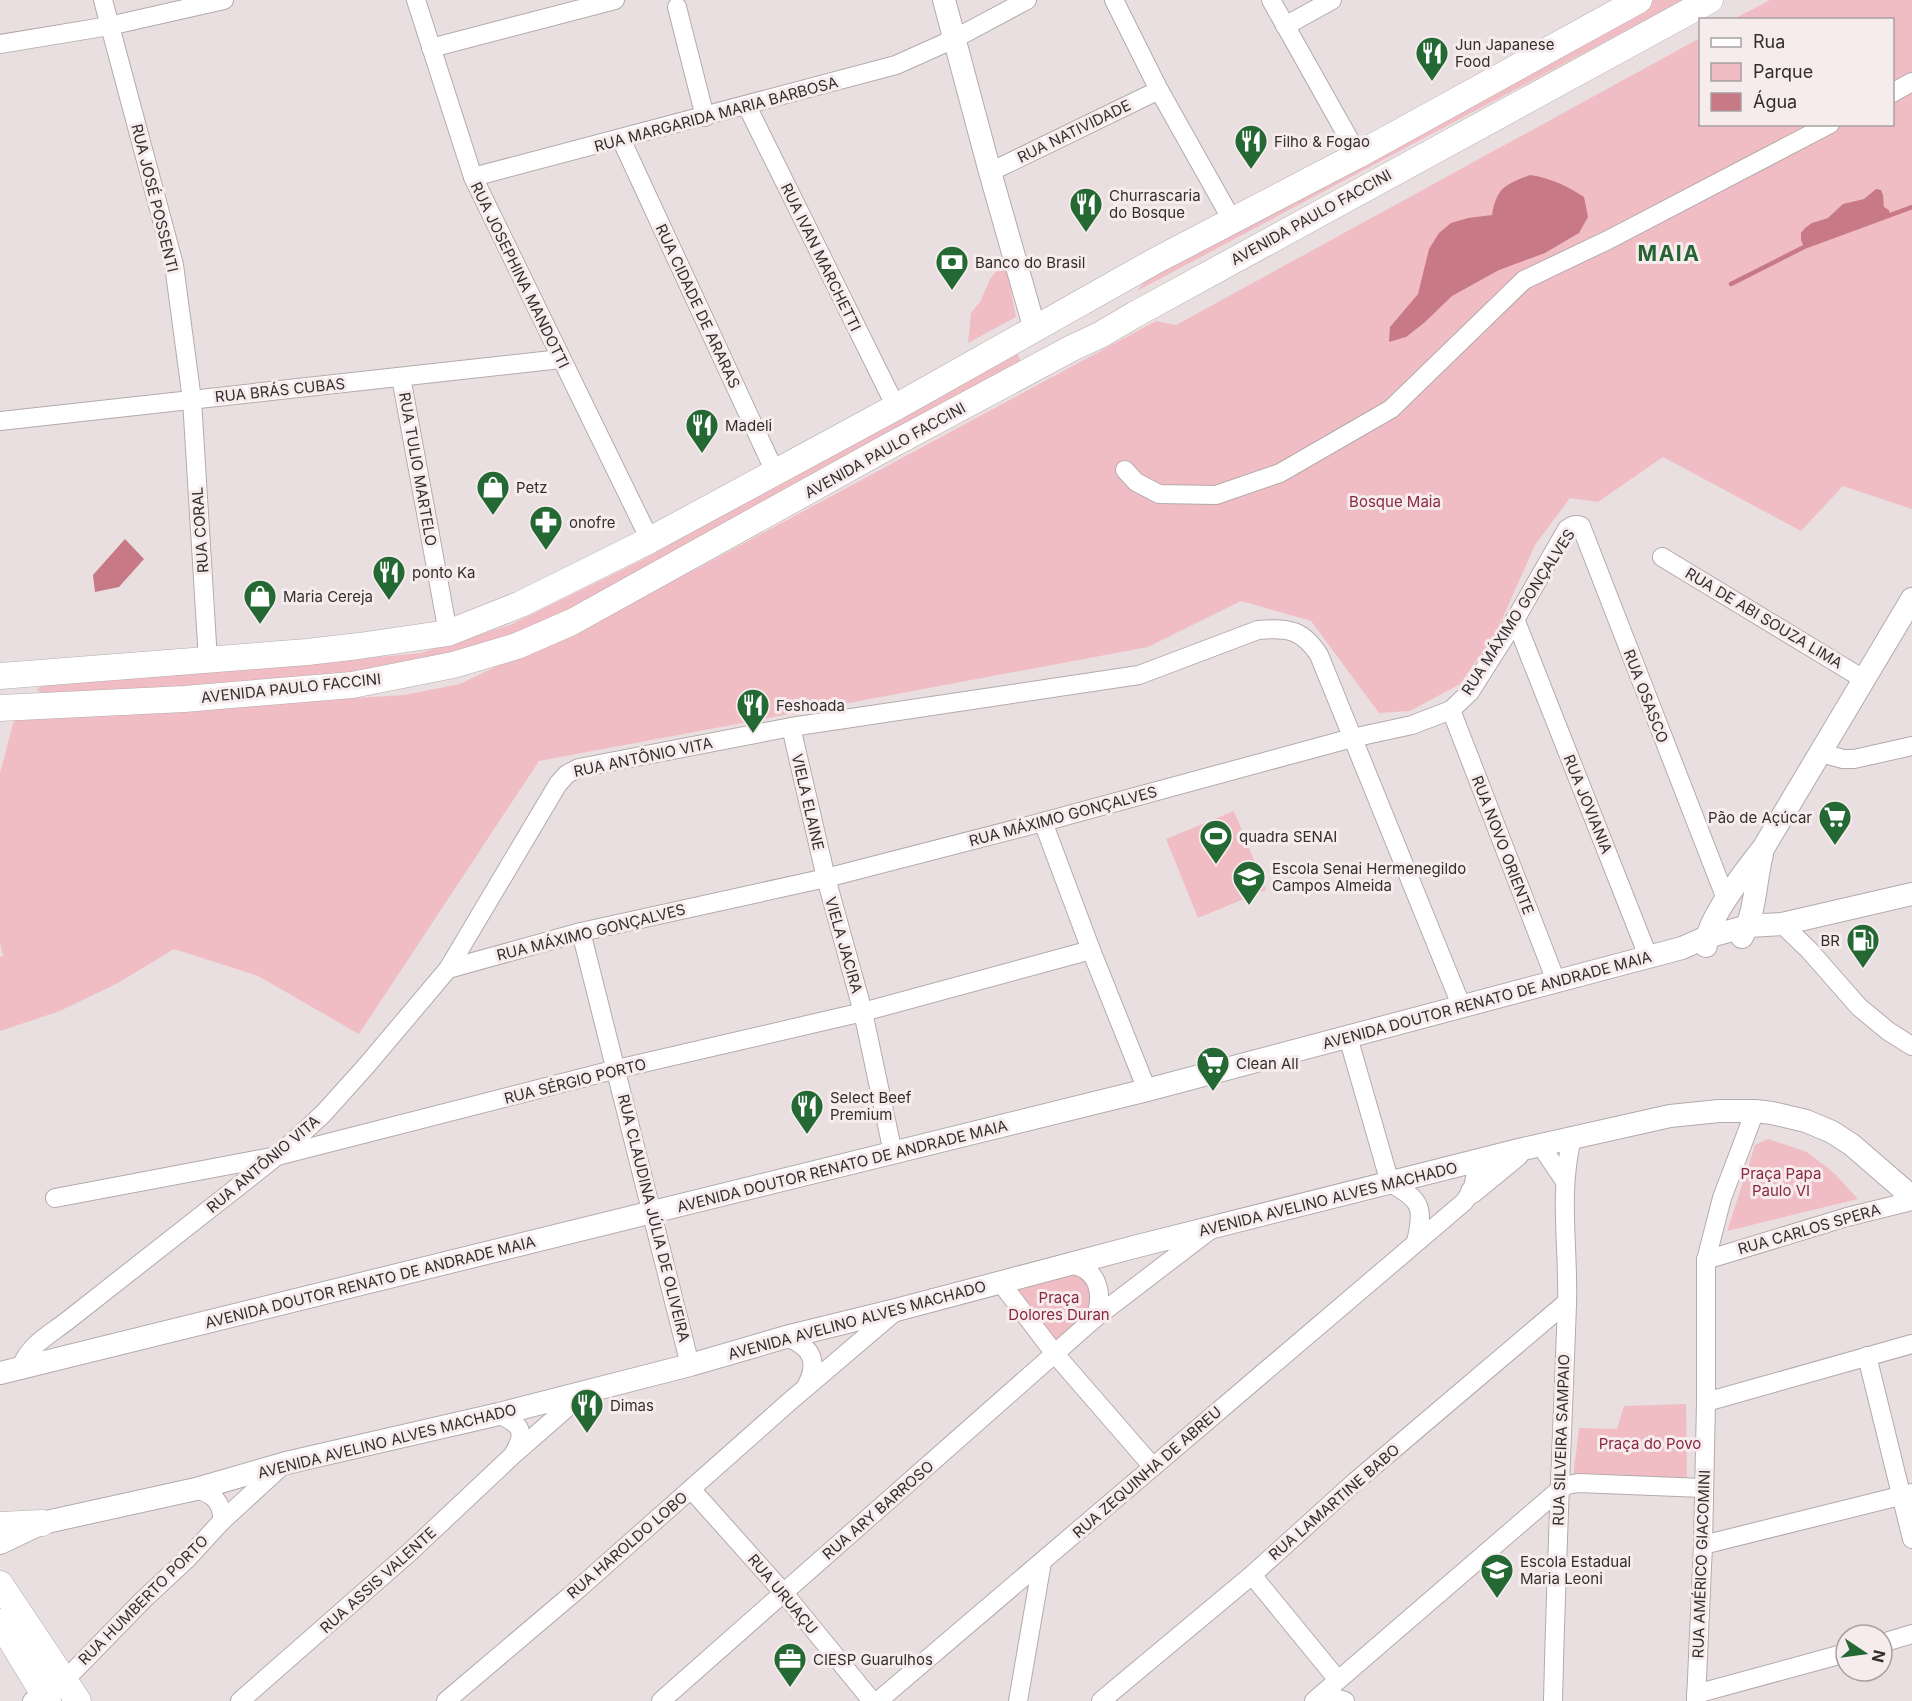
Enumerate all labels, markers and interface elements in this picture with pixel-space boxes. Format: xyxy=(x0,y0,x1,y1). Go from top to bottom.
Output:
legend xyxy=(1699,18,1894,126)
text: Rua xyxy=(1753,31,1785,52)
restaurant icon: Jun Japanese Food xyxy=(1414,35,1450,82)
place label: Jun Japanese Food xyxy=(1455,35,1555,71)
text: Parque xyxy=(1753,61,1813,82)
street label: RUA MARGARIDA MARIA BARBOSA xyxy=(592,72,840,156)
text: Água xyxy=(1753,90,1797,112)
street label: RUA NATIVIDADE xyxy=(1014,95,1134,167)
street label: RUA JOSÉ POSSENTI xyxy=(127,122,183,274)
restaurant icon: Filho & Fogao xyxy=(1233,123,1269,170)
place label: Filho & Fogao xyxy=(1274,132,1370,151)
street label: AVENIDA PAULO FACCINI xyxy=(1227,165,1395,269)
street label: RUA JOSEPHINA MANDOTTI xyxy=(467,179,573,371)
street label: RUA IVAN MARCHETTI xyxy=(777,180,865,334)
restaurant icon: Churrascaria do Bosque xyxy=(1068,186,1104,233)
place label: Churrascaria do Bosque xyxy=(1109,186,1201,222)
street label: RUA CIDADE DE ARARAS xyxy=(652,221,744,391)
district label: MAIA xyxy=(1638,241,1700,266)
bank icon: Banco do Brasil xyxy=(934,244,970,291)
place label: Banco do Brasil xyxy=(975,253,1085,272)
street label: RUA BRÁS CUBAS xyxy=(214,374,346,406)
street label: RUA TULIO MARTELO xyxy=(395,391,441,547)
street label: AVENIDA PAULO FACCINI xyxy=(801,398,969,502)
restaurant icon: Madeli xyxy=(684,407,720,454)
place label: Madeli xyxy=(725,416,772,435)
shop icon: Petz xyxy=(475,469,511,516)
place label: Petz xyxy=(516,478,547,497)
street label: RUA CORAL xyxy=(188,486,212,574)
park label: Bosque Maia xyxy=(1349,492,1441,511)
pharmacy icon: onofre xyxy=(528,504,564,551)
place label: onofre xyxy=(569,513,616,532)
street label: RUA MÁXIMO GONÇALVES xyxy=(1457,526,1579,698)
restaurant icon: ponto Ka xyxy=(371,554,407,601)
place label: ponto Ka xyxy=(412,563,476,582)
street label: RUA DE ABI SOUZA LIMA xyxy=(1682,563,1846,673)
shop icon: Maria Cereja xyxy=(242,578,278,625)
place label: Maria Cereja xyxy=(283,587,373,606)
street label: RUA OSASCO xyxy=(1619,647,1673,745)
street label: AVENIDA PAULO FACCINI xyxy=(200,669,382,707)
restaurant icon: Feshoada xyxy=(735,687,771,734)
place label: Feshoada xyxy=(776,696,845,715)
street label: RUA ANTÔNIO VITA xyxy=(572,733,714,781)
street label: VIELA ELAINE xyxy=(788,752,828,852)
street label: RUA JOVIANIA xyxy=(1560,752,1616,856)
street label: RUA NOVO ORIENTE xyxy=(1468,773,1538,917)
street label: RUA MÁXIMO GONÇALVES xyxy=(967,782,1159,850)
supermarket icon: Pão de Açúcar xyxy=(1817,799,1853,846)
place label: Pão de Açúcar xyxy=(1708,808,1812,827)
sports icon: quadra SENAI xyxy=(1198,818,1234,865)
place label: quadra SENAI xyxy=(1239,827,1337,846)
school or university icon: Escola Senai Hermenegildo Campos Almeida xyxy=(1231,859,1267,906)
place label: Escola Senai Hermenegildo Campos Almeida xyxy=(1272,859,1466,895)
street label: VIELA JACIRA xyxy=(821,895,867,995)
street label: RUA MÁXIMO GONÇALVES xyxy=(495,899,687,965)
fuel station icon: BR xyxy=(1845,922,1881,969)
place label: BR xyxy=(1821,931,1840,950)
street label: AVENIDA DOUTOR RENATO DE ANDRADE MAIA xyxy=(1320,947,1654,1053)
supermarket icon: Clean All xyxy=(1195,1045,1231,1092)
street label: RUA SÉRGIO PORTO xyxy=(502,1054,648,1108)
place label: Clean All xyxy=(1236,1054,1299,1073)
restaurant icon: Select Beef Premium xyxy=(789,1088,825,1135)
place label: Select Beef Premium xyxy=(830,1088,912,1124)
street label: RUA CLAUDINA JÚLIA DE OLIVEIRA xyxy=(614,1092,694,1344)
street label: RUA ANTÔNIO VITA xyxy=(203,1111,323,1217)
street label: AVENIDA DOUTOR RENATO DE ANDRADE MAIA xyxy=(675,1116,1009,1216)
street label: AVENIDA AVELINO ALVES MACHADO xyxy=(1197,1158,1459,1240)
park label: Praça Papa Paulo VI xyxy=(1741,1164,1821,1200)
street label: RUA CARLOS SPERA xyxy=(1736,1200,1882,1258)
street label: AVENIDA DOUTOR RENATO DE ANDRADE MAIA xyxy=(203,1232,537,1332)
street label: AVENIDA AVELINO ALVES MACHADO xyxy=(726,1276,988,1364)
park label: Praça Dolores Duran xyxy=(1008,1288,1110,1324)
street label: RUA SILVEIRA SAMPAIO xyxy=(1549,1354,1573,1526)
restaurant icon: Dimas xyxy=(569,1387,605,1434)
place label: Dimas xyxy=(610,1396,654,1415)
street label: AVENIDA AVELINO ALVES MACHADO xyxy=(256,1400,518,1482)
street label: RUA ZEQUINHA DE ABREU xyxy=(1069,1402,1225,1542)
park label: Praça do Povo xyxy=(1599,1434,1701,1453)
street label: RUA LAMARTINE BABO xyxy=(1265,1440,1403,1564)
street label: RUA ARY BARROSO xyxy=(818,1457,938,1563)
street label: RUA AMÉRICO GIACOMINI xyxy=(1688,1469,1714,1659)
street label: RUA HAROLDO LOBO xyxy=(563,1487,691,1603)
street label: RUA ASSIS VALENTE xyxy=(316,1523,440,1637)
street label: RUA HUMBERTO PORTO xyxy=(74,1531,212,1669)
street label: RUA URUAÇU xyxy=(744,1550,822,1638)
school or university icon: Escola Estadual Maria Leoni xyxy=(1479,1552,1515,1599)
place label: Escola Estadual Maria Leoni xyxy=(1520,1552,1631,1588)
north arrow xyxy=(1834,1623,1894,1683)
office icon: CIESP Guarulhos xyxy=(772,1641,808,1688)
text: N xyxy=(1867,1648,1890,1665)
place label: CIESP Guarulhos xyxy=(813,1650,933,1669)

